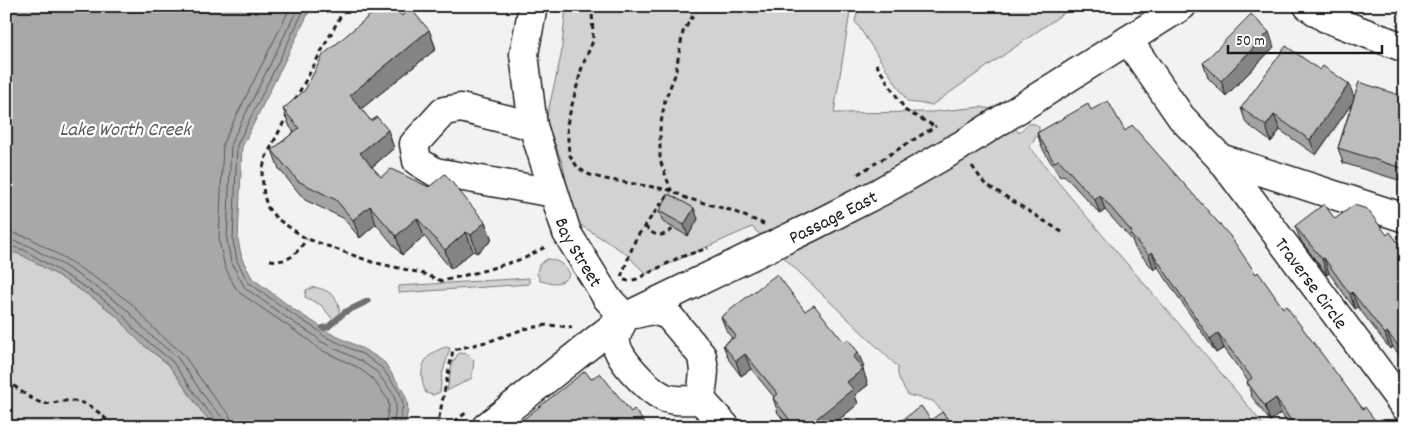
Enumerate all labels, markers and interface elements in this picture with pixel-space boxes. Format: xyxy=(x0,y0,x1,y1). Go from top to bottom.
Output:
scale bar xyxy=(1228,22,1382,54)
text: 50 m xyxy=(1236,31,1265,53)
water label: Lake Worth Creek xyxy=(59,117,192,145)
street label: Passage East xyxy=(785,185,883,253)
street label: Bay Street xyxy=(546,215,607,293)
street label: Traverse Circle xyxy=(1267,233,1353,336)

